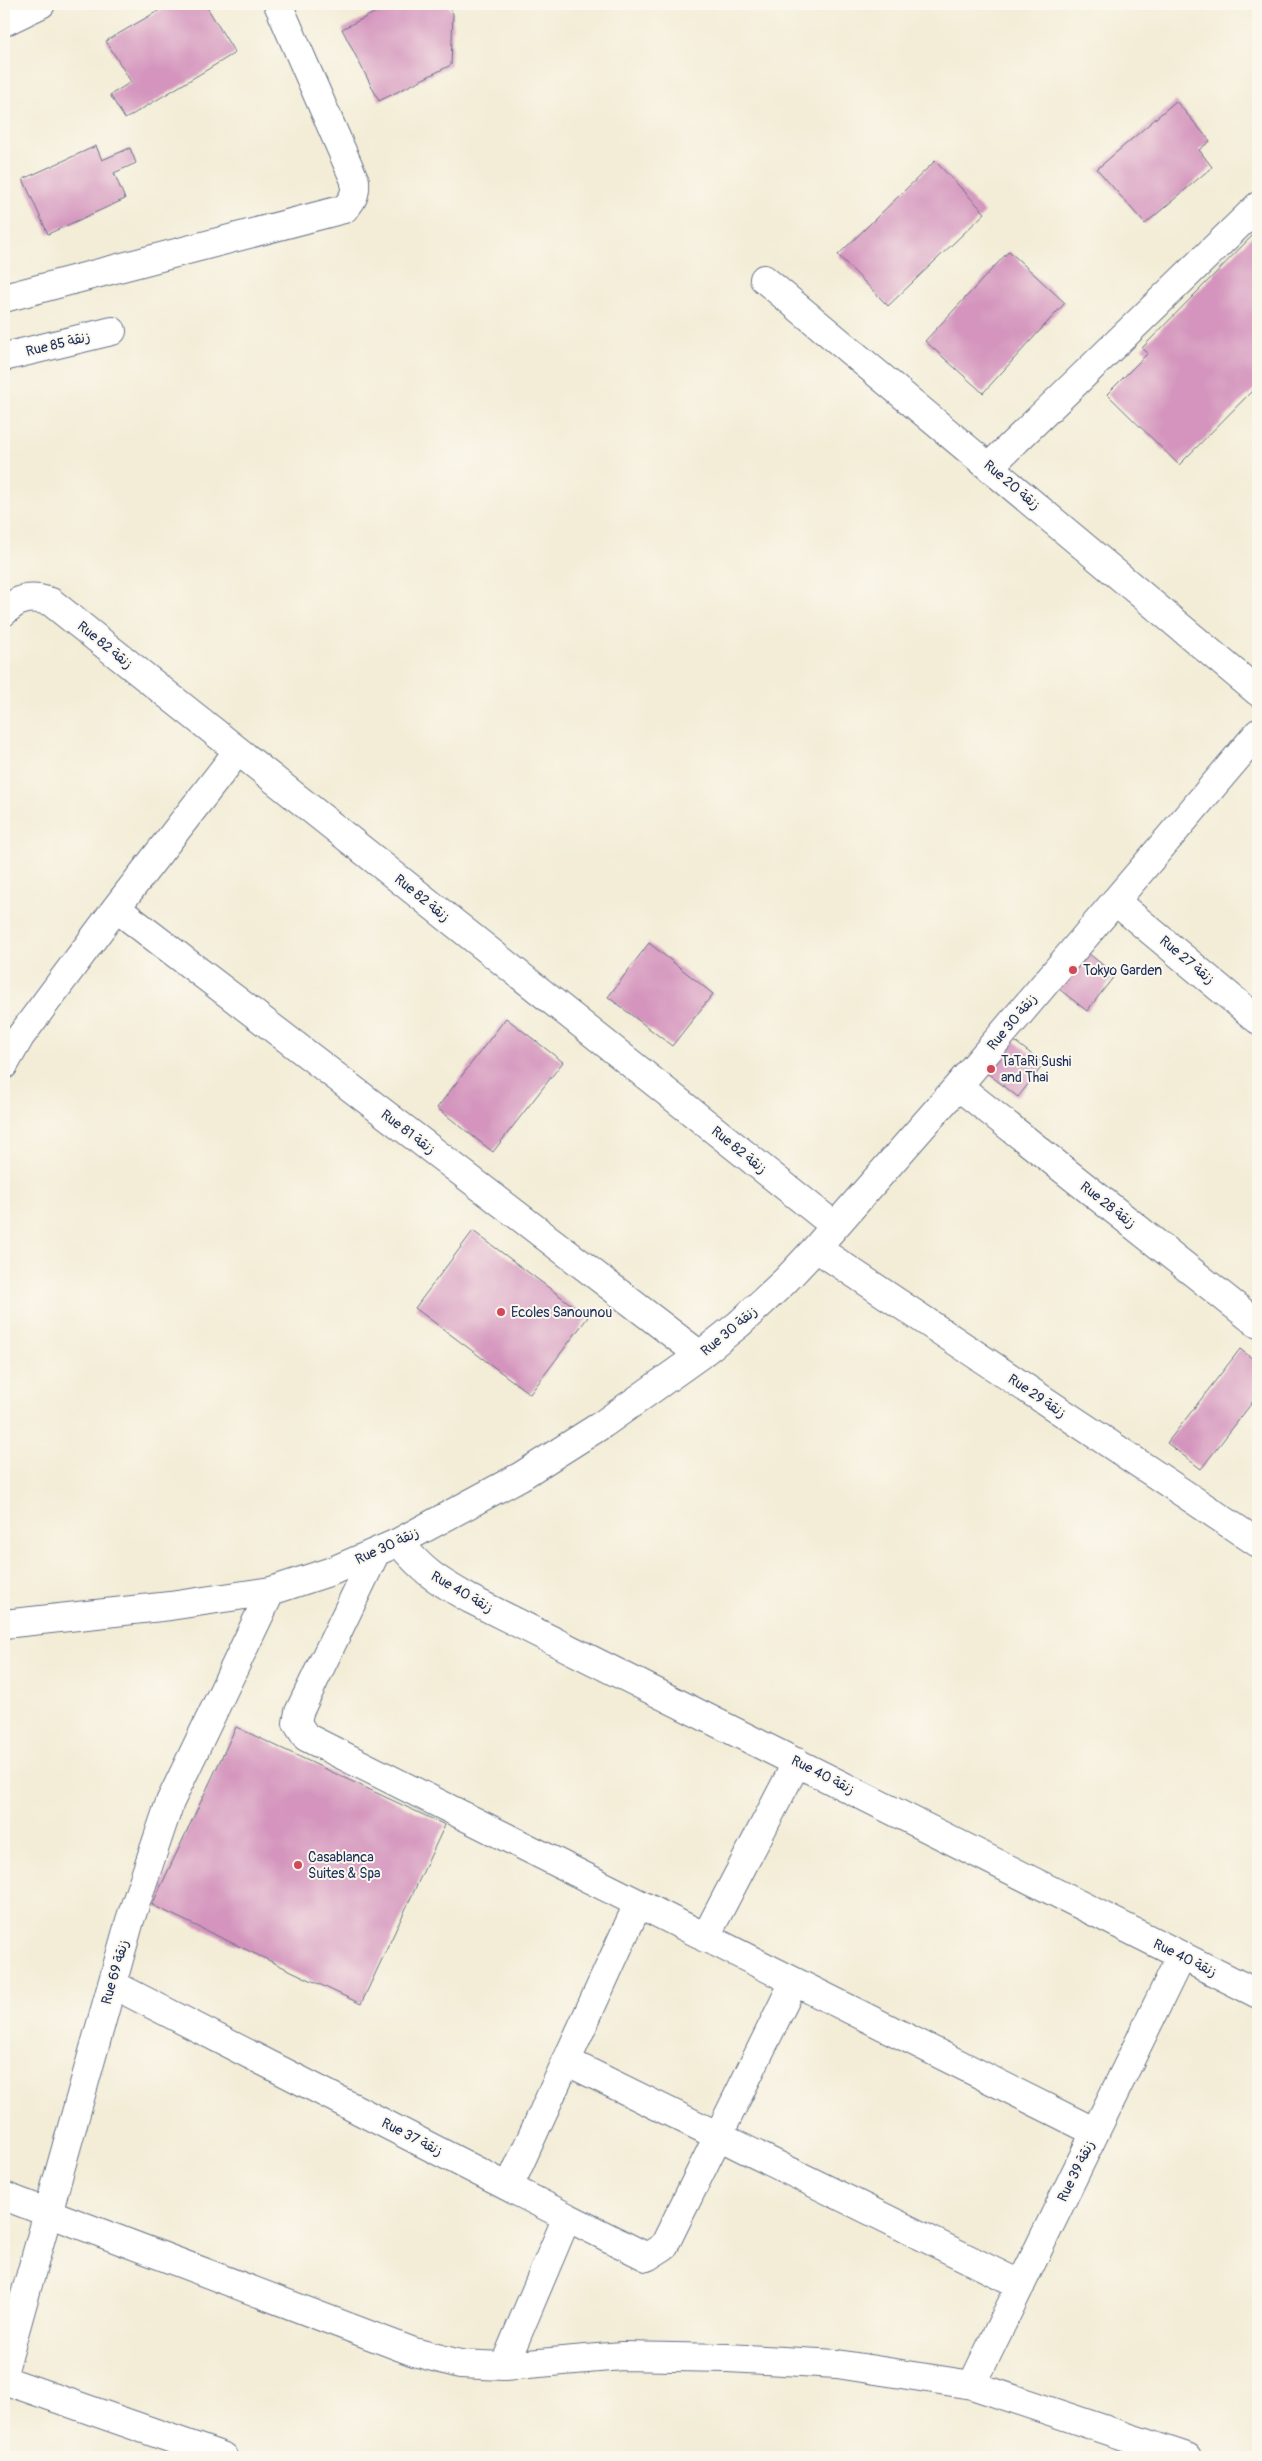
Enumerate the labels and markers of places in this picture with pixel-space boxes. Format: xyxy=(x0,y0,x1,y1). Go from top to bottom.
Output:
place label: Tokyo Garden xyxy=(1083,962,1162,979)
marker: Tokyo Garden xyxy=(1067,964,1079,976)
place label: TaTaRi Sushi and Thai xyxy=(1001,1053,1072,1086)
marker: TaTaRi Sushi and Thai xyxy=(985,1063,997,1075)
place label: Ecoles Sanounou xyxy=(511,1304,612,1321)
marker: Ecoles Sanounou xyxy=(495,1306,507,1318)
place label: Casablanca Suites & Spa xyxy=(308,1849,381,1882)
marker: Casablanca Suites & Spa xyxy=(292,1859,304,1871)

